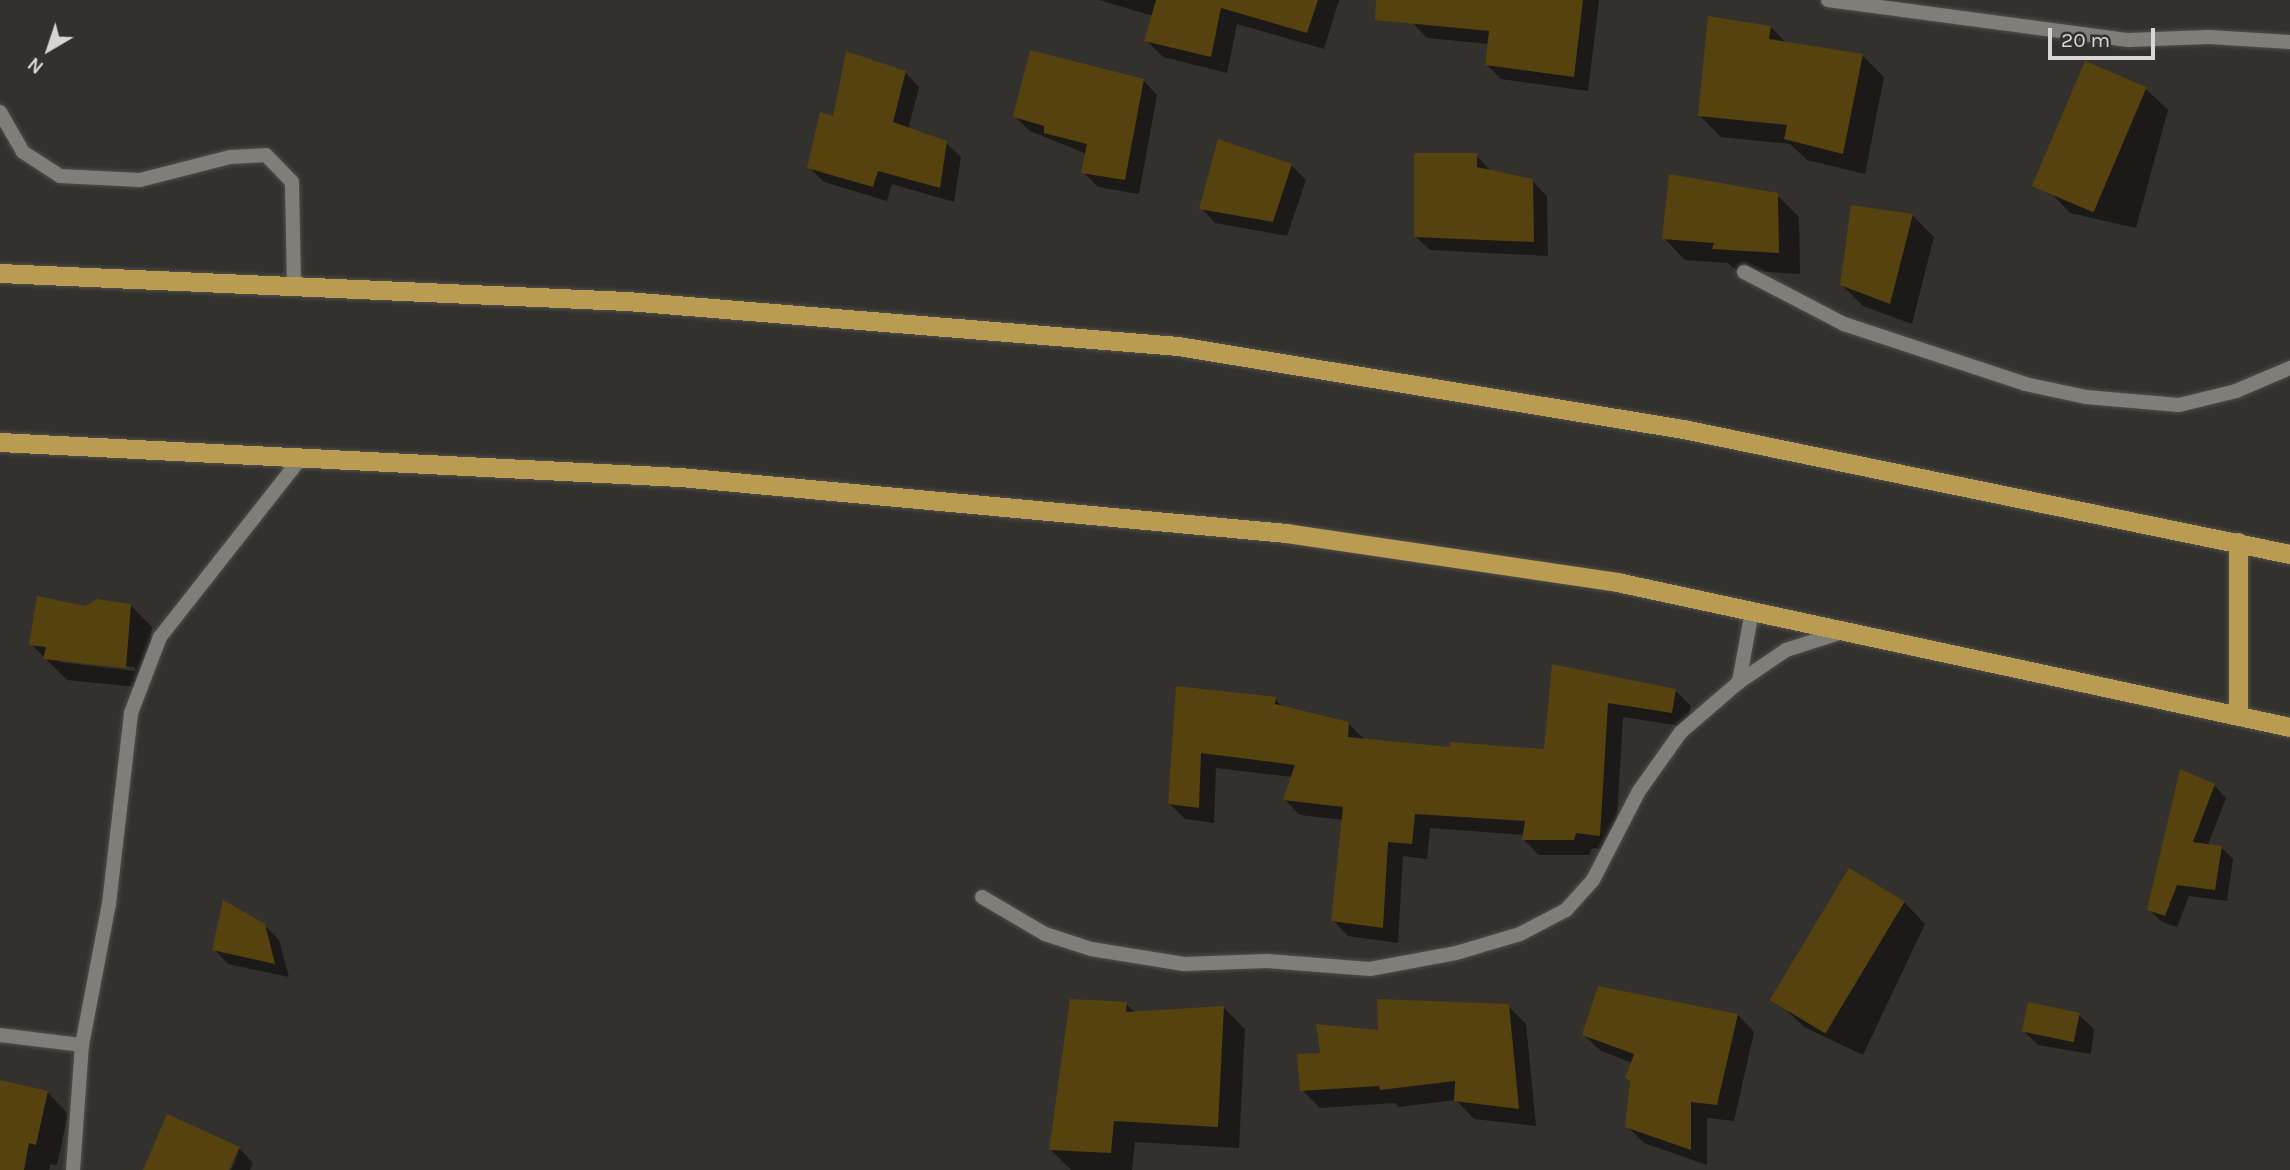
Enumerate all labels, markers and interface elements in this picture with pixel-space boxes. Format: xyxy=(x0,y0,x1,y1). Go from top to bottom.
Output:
north arrow xyxy=(14,14,84,84)
scale bar xyxy=(2052,14,2159,58)
text: 20 m xyxy=(2061,28,2110,52)
text: N xyxy=(24,52,48,78)

